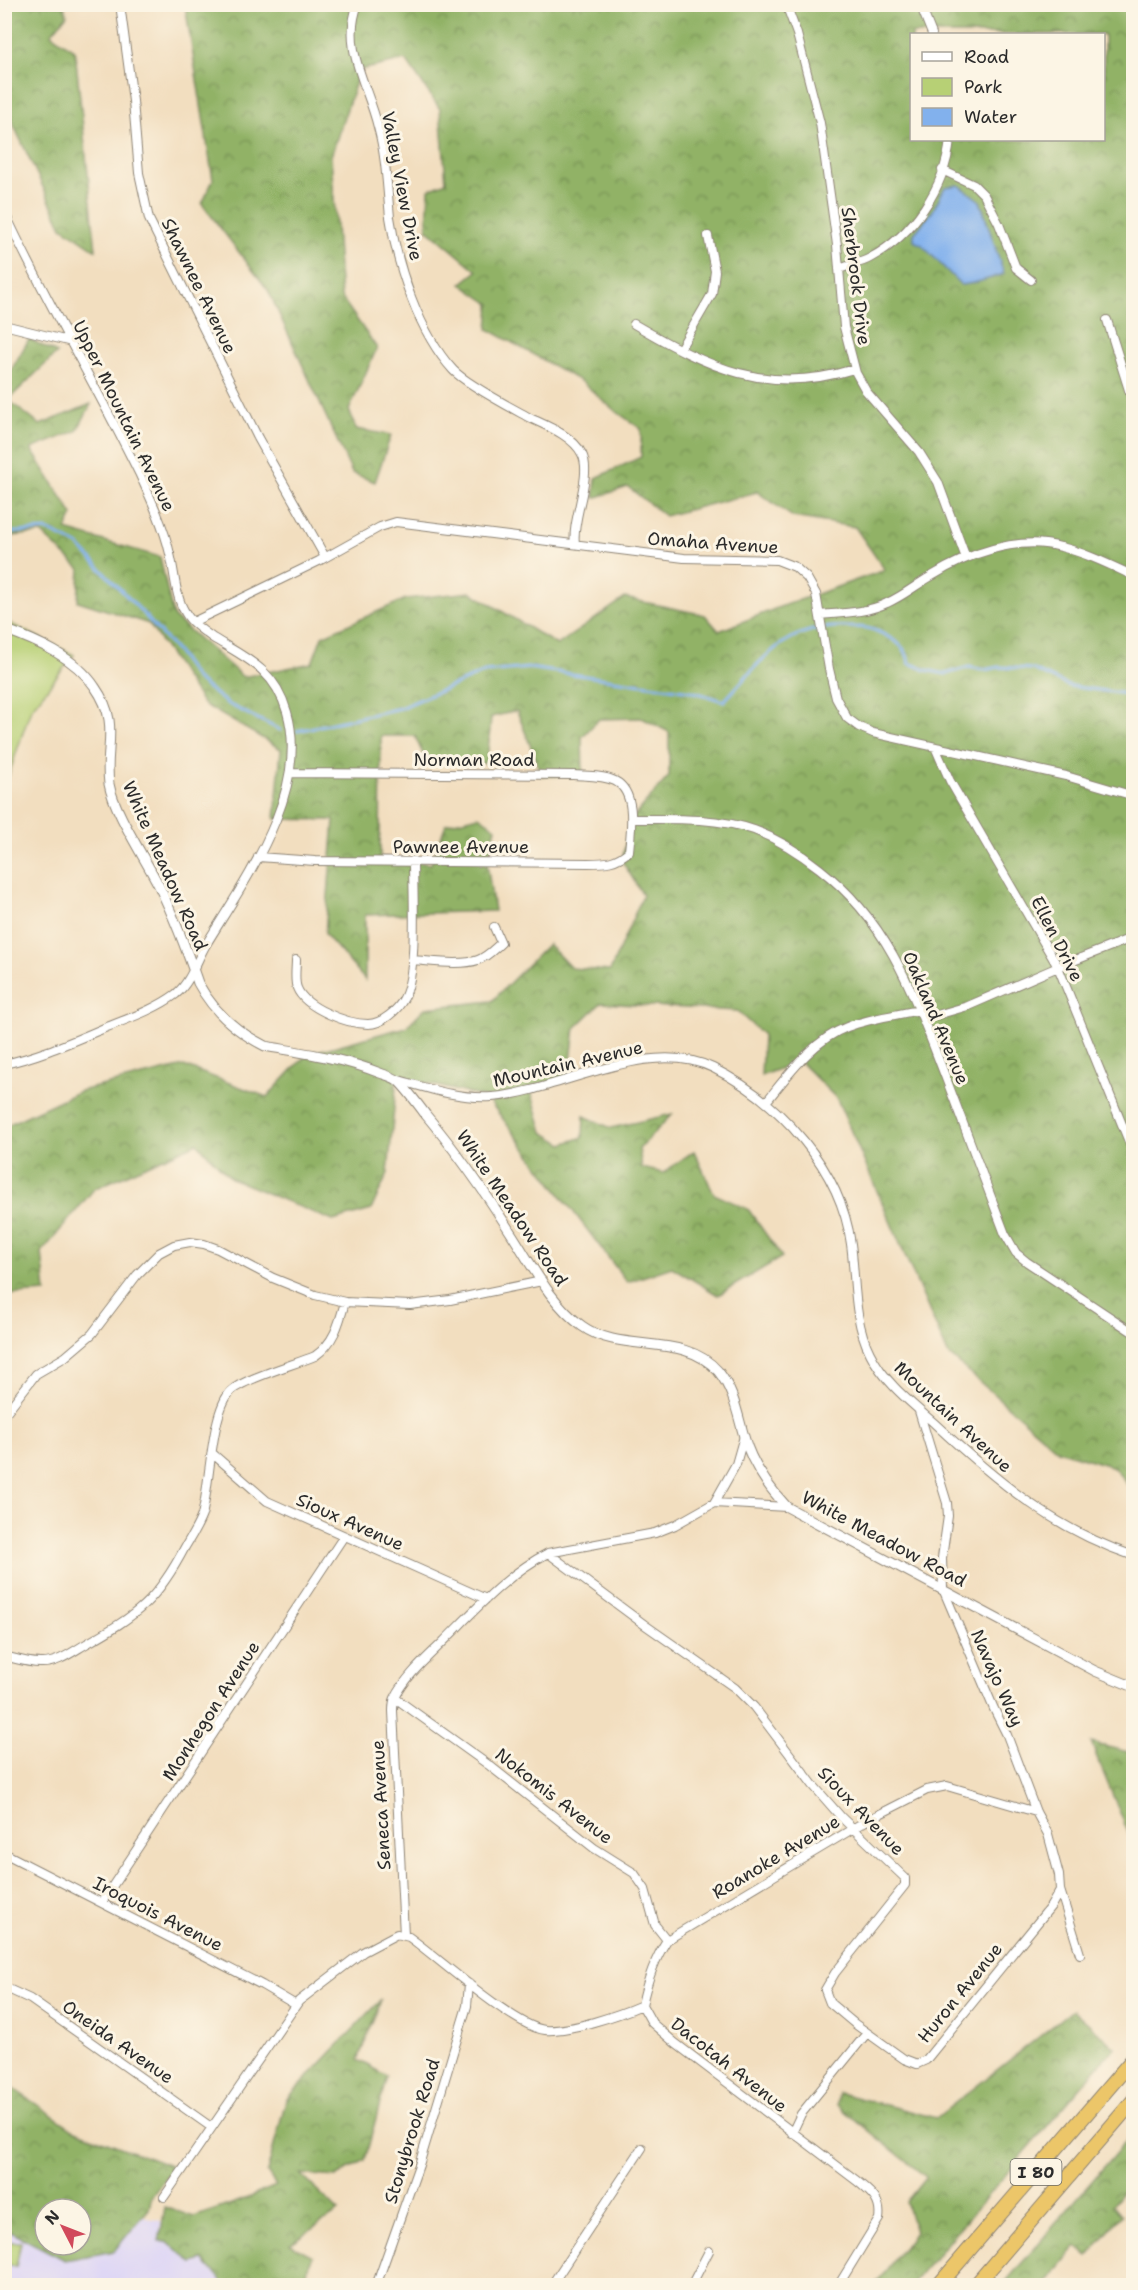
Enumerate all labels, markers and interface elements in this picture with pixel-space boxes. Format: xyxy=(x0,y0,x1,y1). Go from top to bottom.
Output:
legend xyxy=(910,33,1105,141)
text: Road xyxy=(964,45,1009,69)
text: Park xyxy=(964,75,1003,99)
text: Water xyxy=(964,105,1017,129)
street label: Valley View Drive xyxy=(376,109,428,263)
street label: Sherbrook Drive xyxy=(836,206,876,346)
street label: Shawnee Avenue xyxy=(156,214,242,358)
street label: Upper Mountain Avenue xyxy=(67,316,181,516)
street label: Omaha Avenue xyxy=(647,526,779,560)
street label: Norman Road xyxy=(413,748,535,772)
street label: White Meadow Road xyxy=(117,777,213,955)
street label: Pawnee Avenue xyxy=(393,835,529,859)
street label: Ellen Drive xyxy=(1025,892,1089,986)
street label: Oakland Avenue xyxy=(897,948,975,1088)
street label: Mountain Avenue xyxy=(491,1035,645,1093)
street label: White Meadow Road xyxy=(451,1125,573,1291)
street label: Mountain Avenue xyxy=(889,1356,1017,1478)
street label: White Meadow Road xyxy=(797,1485,971,1593)
street label: Sioux Avenue xyxy=(292,1488,408,1556)
street label: Navajo Way xyxy=(965,1626,1029,1730)
street label: Monhegon Avenue xyxy=(157,1636,265,1786)
street label: Seneca Avenue xyxy=(366,1739,396,1871)
street label: Nokomis Avenue xyxy=(490,1742,618,1850)
street label: Sioux Avenue xyxy=(812,1761,910,1861)
street label: Roanoke Avenue xyxy=(708,1809,844,1905)
street label: Iroquois Avenue xyxy=(89,1871,227,1957)
street label: Huron Avenue xyxy=(912,1938,1008,2048)
street label: Oneida Avenue xyxy=(57,1995,179,2089)
street label: Dacotah Avenue xyxy=(666,2012,792,2118)
street label: Stonybrook Road xyxy=(379,2055,445,2207)
road number: I 80 xyxy=(1010,2159,1062,2185)
north arrow xyxy=(33,2197,93,2257)
text: N xyxy=(40,2206,64,2229)

